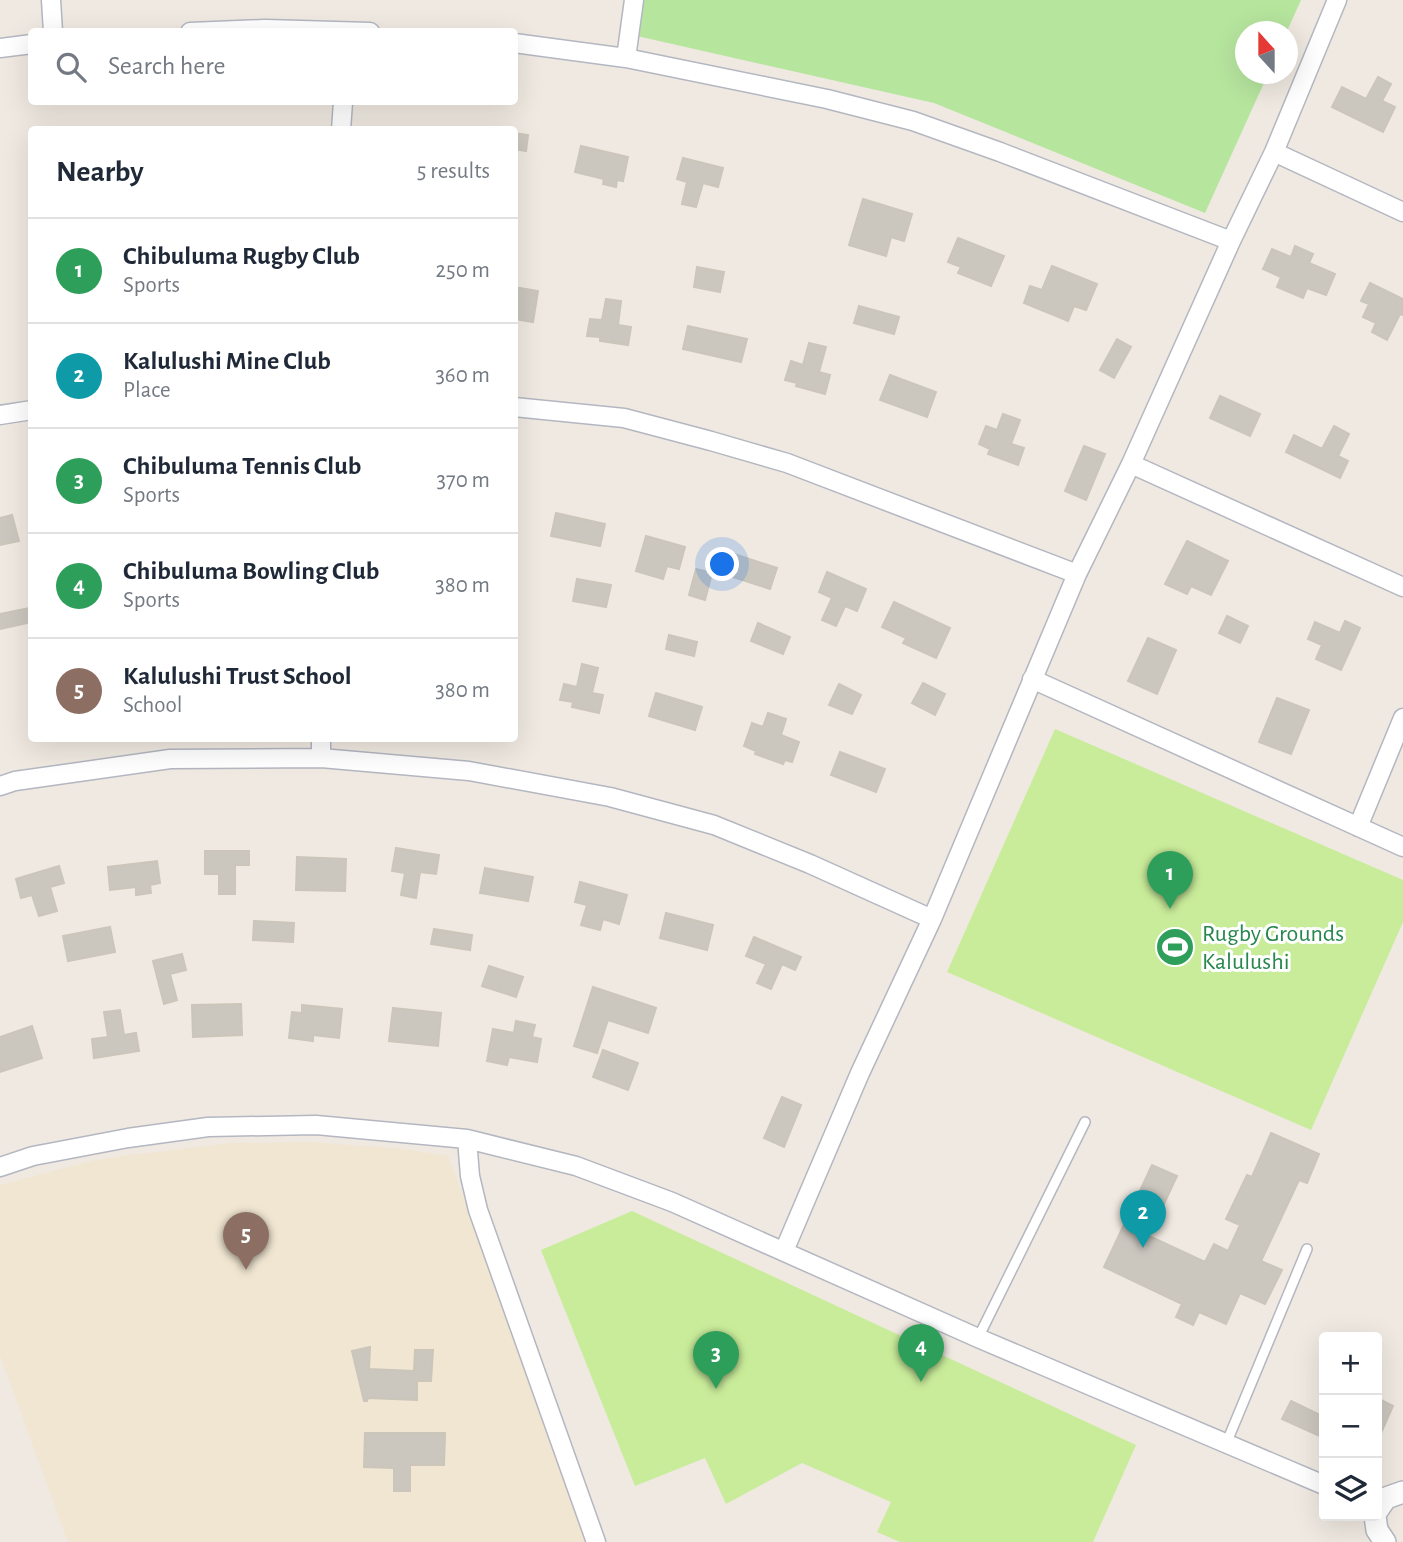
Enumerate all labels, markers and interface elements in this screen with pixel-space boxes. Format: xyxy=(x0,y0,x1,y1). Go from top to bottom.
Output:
north arrow xyxy=(1235,21,1298,84)
search box xyxy=(28,28,518,105)
icon: search xyxy=(52,48,90,86)
text: Search here xyxy=(108,53,226,79)
text: Nearby xyxy=(56,157,144,187)
text: 5 results xyxy=(417,160,490,183)
text: Chibuluma Rugby Club xyxy=(123,243,360,269)
text: 1 xyxy=(75,259,83,282)
text: 250 m xyxy=(436,259,490,282)
text: Sports xyxy=(123,274,180,297)
text: Kalulushi Mine Club xyxy=(123,348,331,374)
text: 2 xyxy=(74,364,84,387)
text: 360 m xyxy=(435,364,490,387)
text: Place xyxy=(123,379,171,402)
text: Chibuluma Tennis Club xyxy=(123,453,361,479)
text: 3 xyxy=(74,469,84,492)
text: 370 m xyxy=(437,469,490,492)
text: Sports xyxy=(123,484,180,507)
your location xyxy=(705,547,739,581)
text: Chibuluma Bowling Club xyxy=(123,558,379,584)
text: 4 xyxy=(73,574,85,597)
text: 380 m xyxy=(435,574,490,597)
text: Sports xyxy=(123,589,180,612)
text: Kalulushi Trust School xyxy=(123,663,352,689)
text: 5 xyxy=(74,679,84,702)
text: 380 m xyxy=(435,679,490,702)
text: School xyxy=(123,694,182,717)
pin: 1 xyxy=(1147,851,1193,909)
place label: Rugby Grounds Kalulushi xyxy=(1202,922,1344,974)
sports icon: Rugby Grounds Kalulushi xyxy=(1154,926,1196,968)
pin: 2 xyxy=(1120,1190,1166,1248)
pin: 5 xyxy=(223,1212,269,1270)
pin: 4 xyxy=(898,1324,944,1382)
pin: 3 xyxy=(693,1331,739,1389)
map controls xyxy=(1319,1332,1382,1521)
button: + xyxy=(1319,1332,1382,1395)
button: − xyxy=(1319,1395,1382,1458)
button: layers xyxy=(1319,1458,1382,1521)

